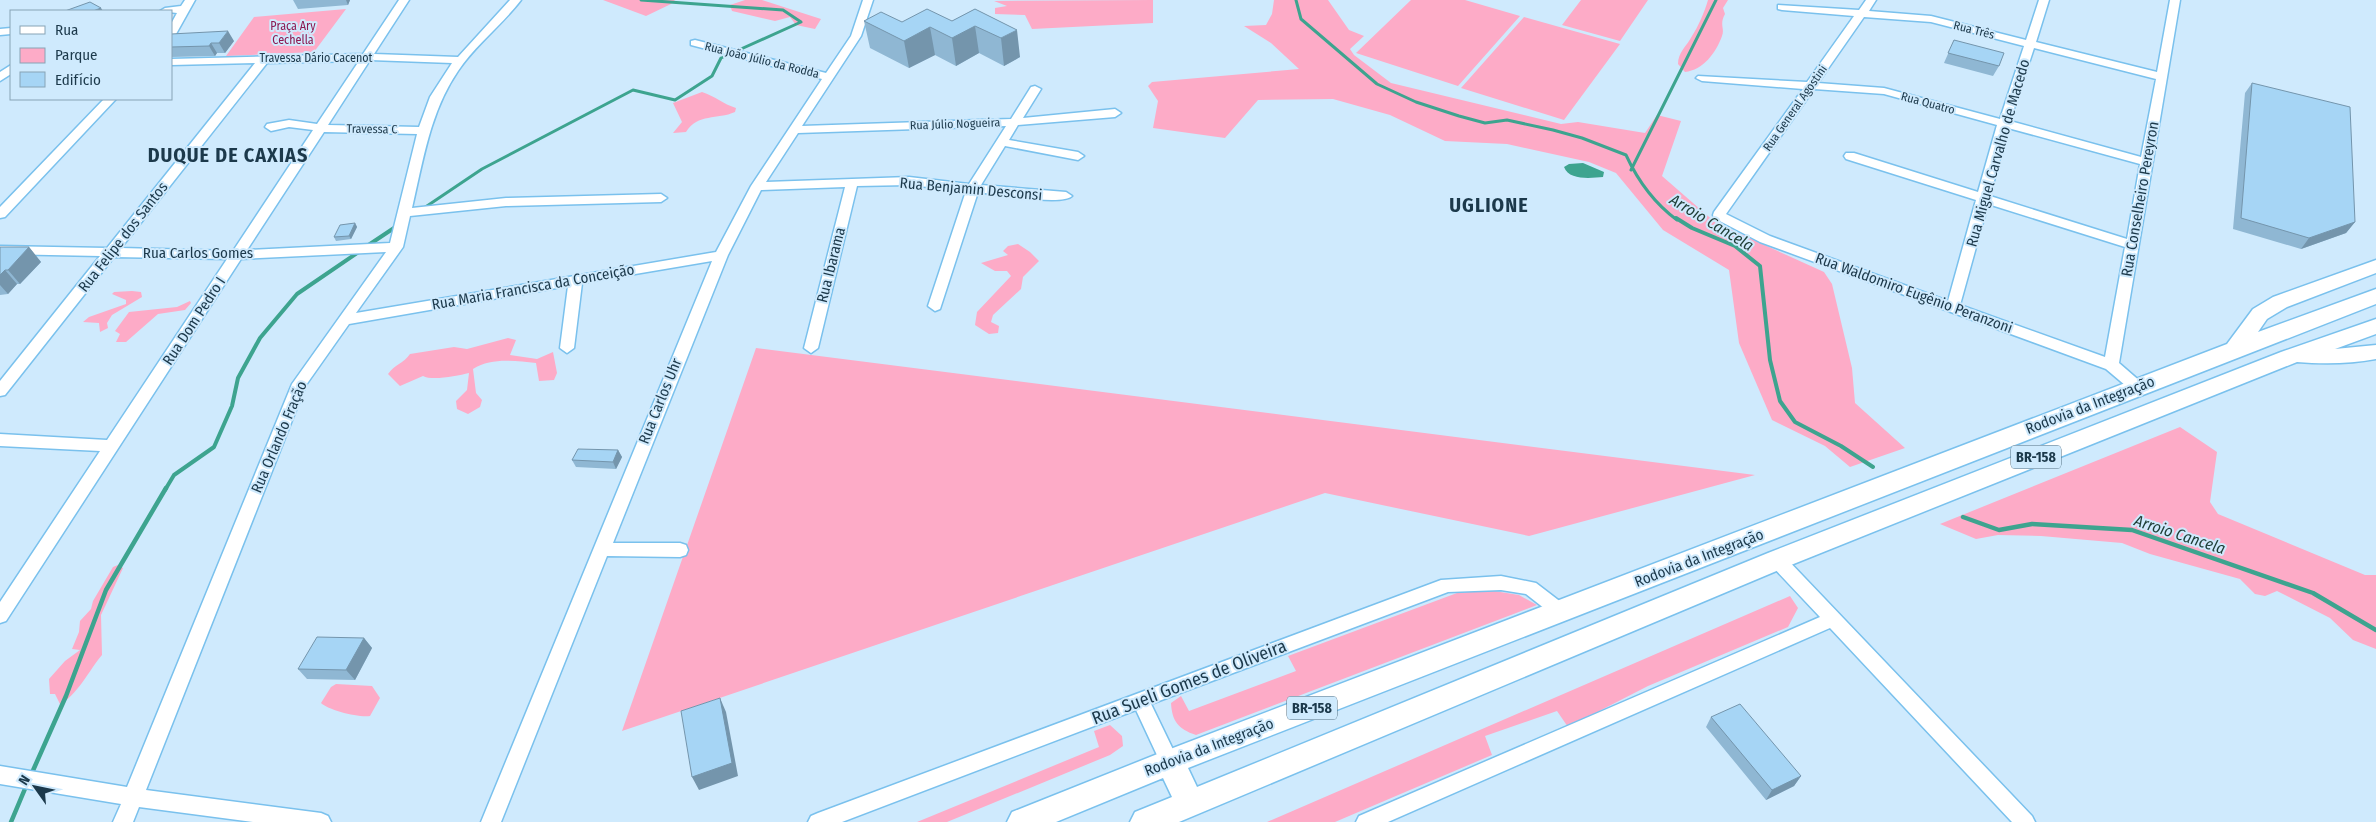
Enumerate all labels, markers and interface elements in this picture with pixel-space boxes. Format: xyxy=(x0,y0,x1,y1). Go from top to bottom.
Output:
legend xyxy=(10,10,172,100)
street label: Rua Três xyxy=(1952,18,1996,42)
park label: Praça Ary Cechella xyxy=(270,19,316,47)
text: Rua xyxy=(55,21,78,39)
street label: Rua João Júlio da Rodda xyxy=(703,39,821,81)
text: Parque xyxy=(55,46,98,64)
street label: Travessa Dário Cacenot xyxy=(259,51,373,65)
street label: Rua Miguel Carvalho de Macedo xyxy=(1963,57,2033,249)
street label: Rua General Agostini xyxy=(1760,62,1830,154)
text: Edifício xyxy=(55,71,101,89)
street label: Rua Quatro xyxy=(1899,89,1957,117)
street label: Rua Júlio Nogueira xyxy=(910,115,1001,133)
street label: Rua Conselheiro Pereyron xyxy=(2117,120,2163,278)
street label: Travessa C xyxy=(346,122,398,136)
district label: DUQUE DE CAXIAS xyxy=(148,143,308,167)
street label: Rua Benjamin Desconsi xyxy=(899,174,1043,204)
street label: Rua Felipe dos Santos xyxy=(74,178,172,296)
water label: Arroio Cancela xyxy=(1666,189,1757,255)
district label: UGLIONE xyxy=(1449,193,1529,217)
street label: Rua Ibarama xyxy=(813,225,849,305)
street label: Rua Carlos Gomes xyxy=(143,244,253,262)
street label: Rua Waldomiro Eugênio Peranzoni xyxy=(1813,249,2015,337)
street label: Rua Maria Francisca da Conceição xyxy=(430,260,636,314)
street label: Rua Dom Pedro I xyxy=(159,274,229,368)
street label: Rua Carlos Uhr xyxy=(635,355,686,446)
street label: Rodovia da Integração xyxy=(2023,372,2157,438)
street label: Rua Orlando Fração xyxy=(247,378,311,496)
road number: BR-158 xyxy=(2011,446,2061,468)
water label: Arroio Cancela xyxy=(2131,511,2228,558)
street label: Rodovia da Integração xyxy=(1632,525,1766,591)
street label: Rua Sueli Gomes de Oliveira xyxy=(1089,635,1290,729)
road number: BR-158 xyxy=(1287,696,1337,720)
street label: Rodovia da Integração xyxy=(1142,714,1276,780)
north arrow xyxy=(10,762,60,812)
text: N xyxy=(15,772,34,788)

